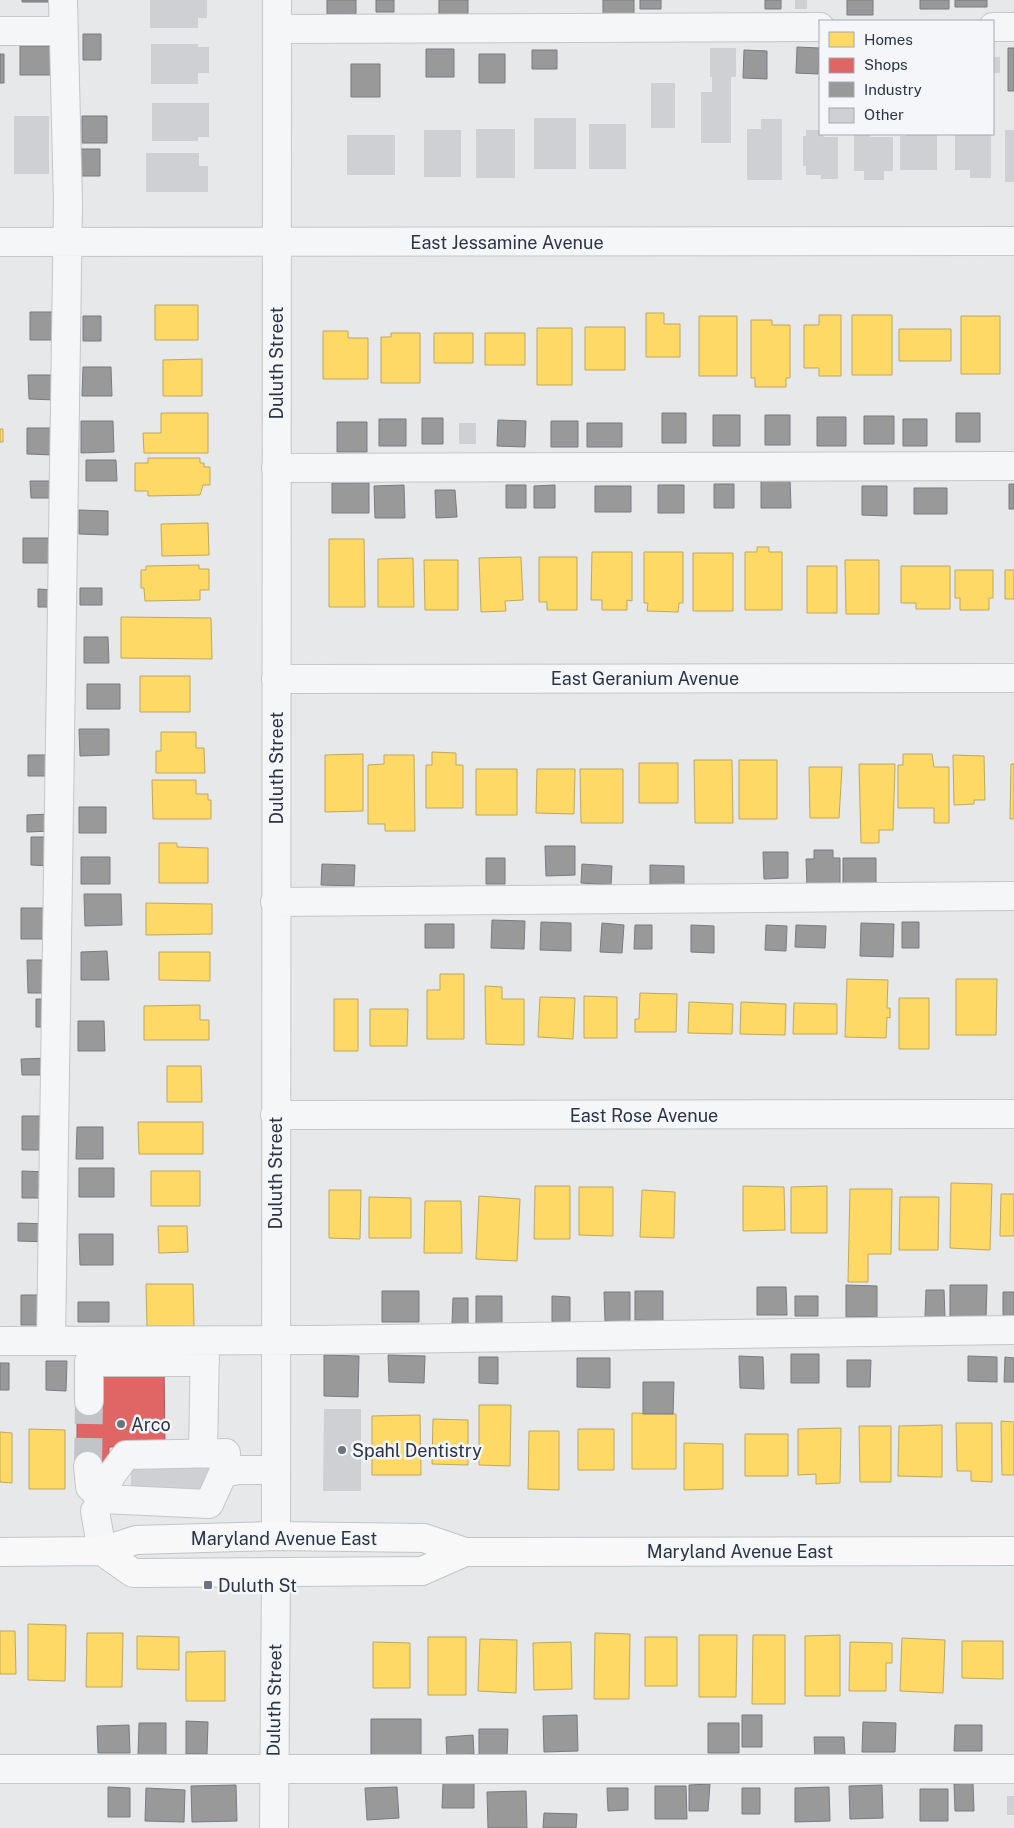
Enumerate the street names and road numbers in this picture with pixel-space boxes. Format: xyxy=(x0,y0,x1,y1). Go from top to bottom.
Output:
street label: East Jessamine Avenue xyxy=(410,232,604,253)
street label: Duluth Street xyxy=(266,307,287,420)
street label: East Geranium Avenue xyxy=(551,668,739,689)
street label: Duluth Street xyxy=(266,712,287,825)
street label: East Rose Avenue xyxy=(570,1105,718,1126)
street label: Duluth Street xyxy=(265,1117,286,1230)
street label: Maryland Avenue East xyxy=(191,1528,377,1549)
street label: Maryland Avenue East xyxy=(647,1541,833,1562)
street label: Duluth Street xyxy=(263,1643,285,1757)

